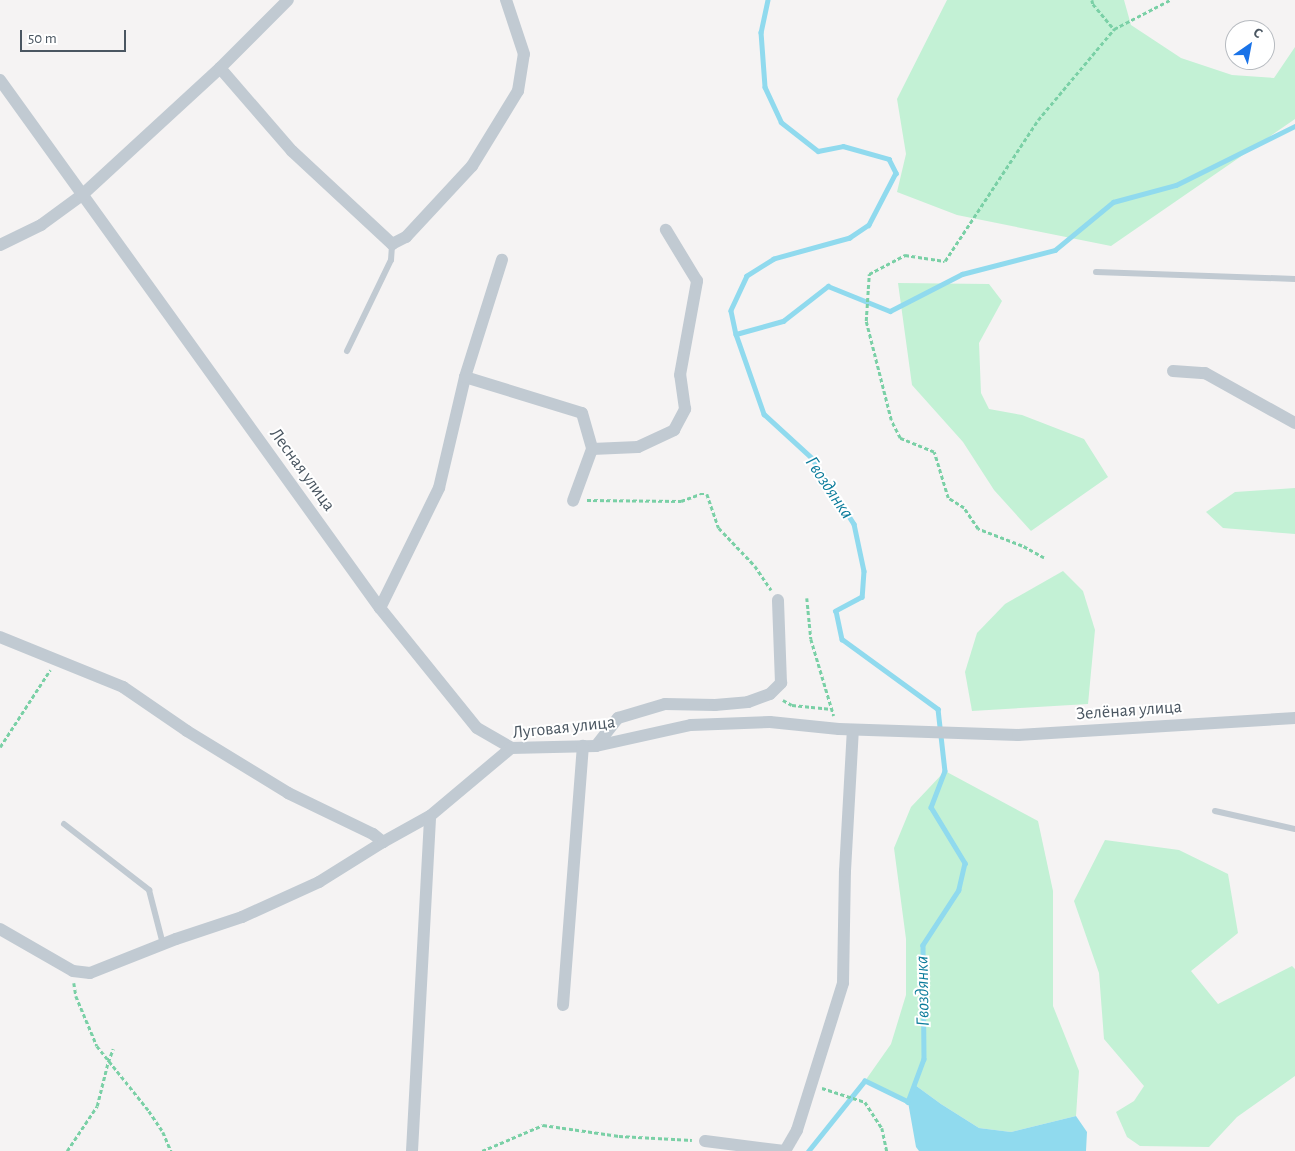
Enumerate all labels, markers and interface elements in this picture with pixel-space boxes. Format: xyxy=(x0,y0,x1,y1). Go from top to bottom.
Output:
scale bar xyxy=(22,20,129,52)
north arrow xyxy=(1225,20,1275,70)
text: С xyxy=(1251,25,1265,41)
text: 50 m xyxy=(28,31,57,46)
street label: Лесная улица xyxy=(265,424,339,516)
water label: Гвоздянка xyxy=(800,452,858,524)
street label: Зелёная улица xyxy=(1075,697,1183,725)
street label: Луговая улица xyxy=(512,712,616,744)
water label: Гвоздянка xyxy=(911,956,935,1026)

